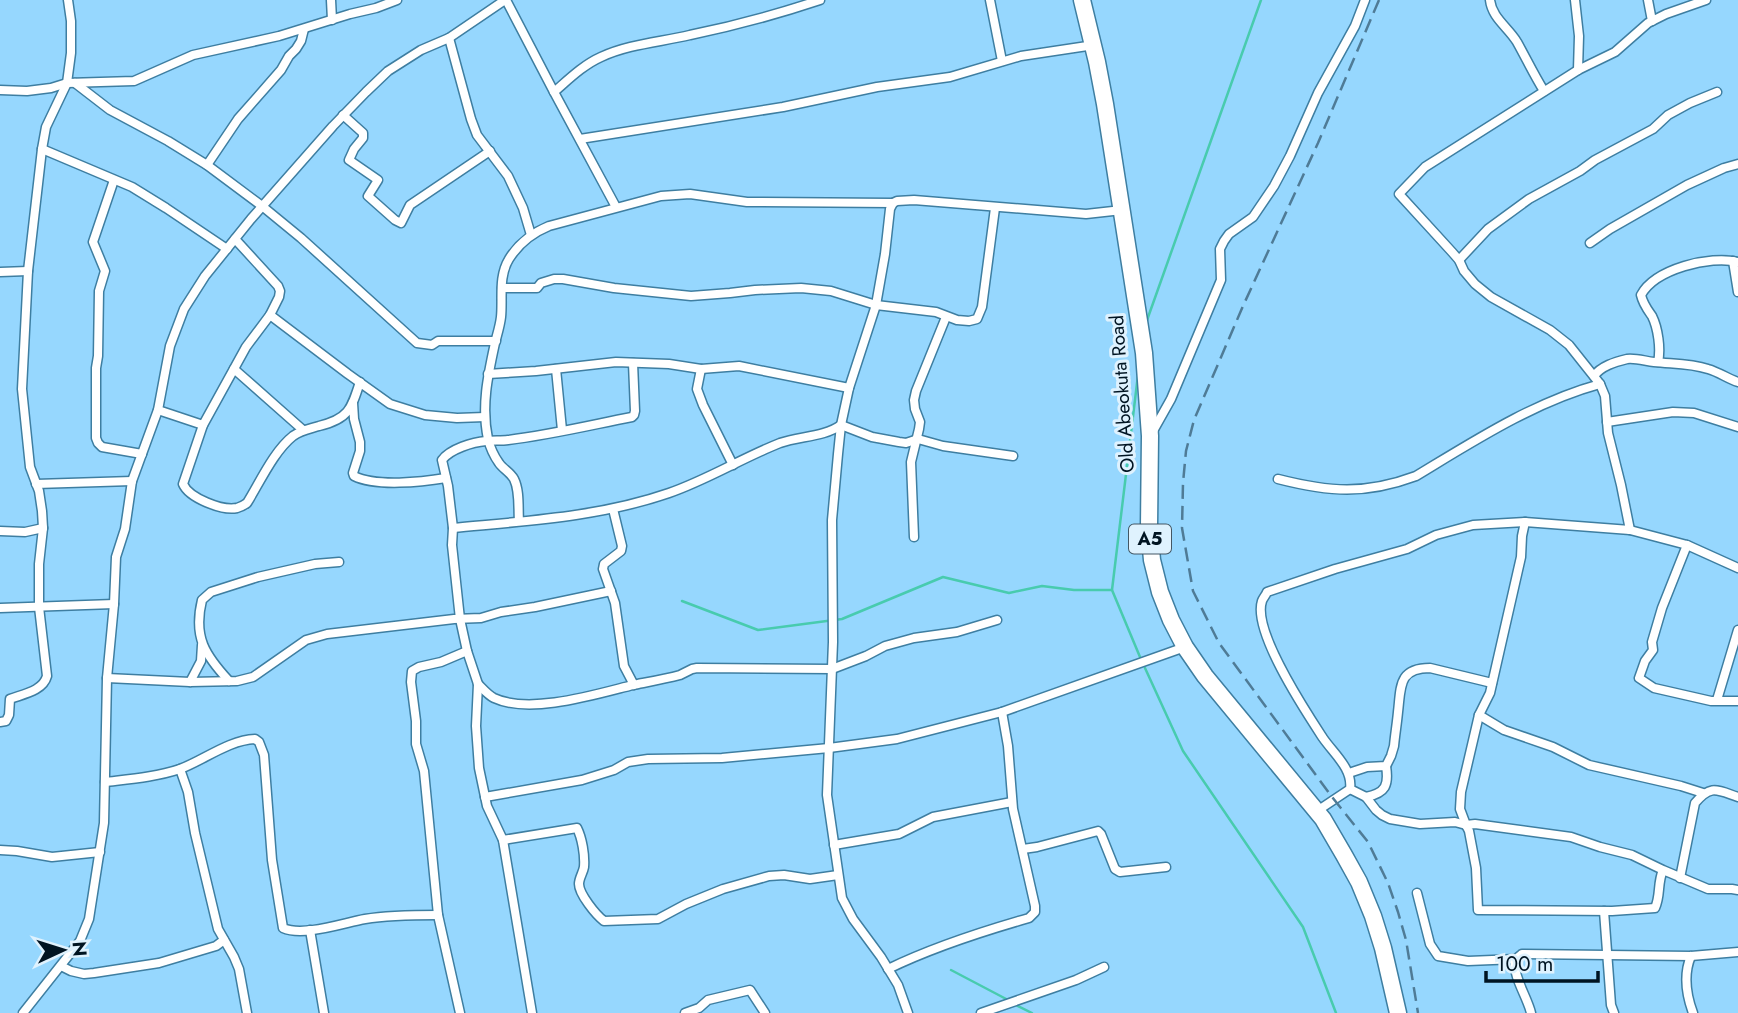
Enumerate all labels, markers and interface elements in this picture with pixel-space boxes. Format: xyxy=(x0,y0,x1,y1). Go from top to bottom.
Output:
street label: Old Abeokuta Road xyxy=(1103,314,1141,474)
road number: A5 xyxy=(1129,524,1171,554)
north arrow xyxy=(28,915,98,985)
text: N xyxy=(65,940,93,957)
scale bar xyxy=(1486,940,1598,984)
text: 100 m xyxy=(1496,949,1553,979)

